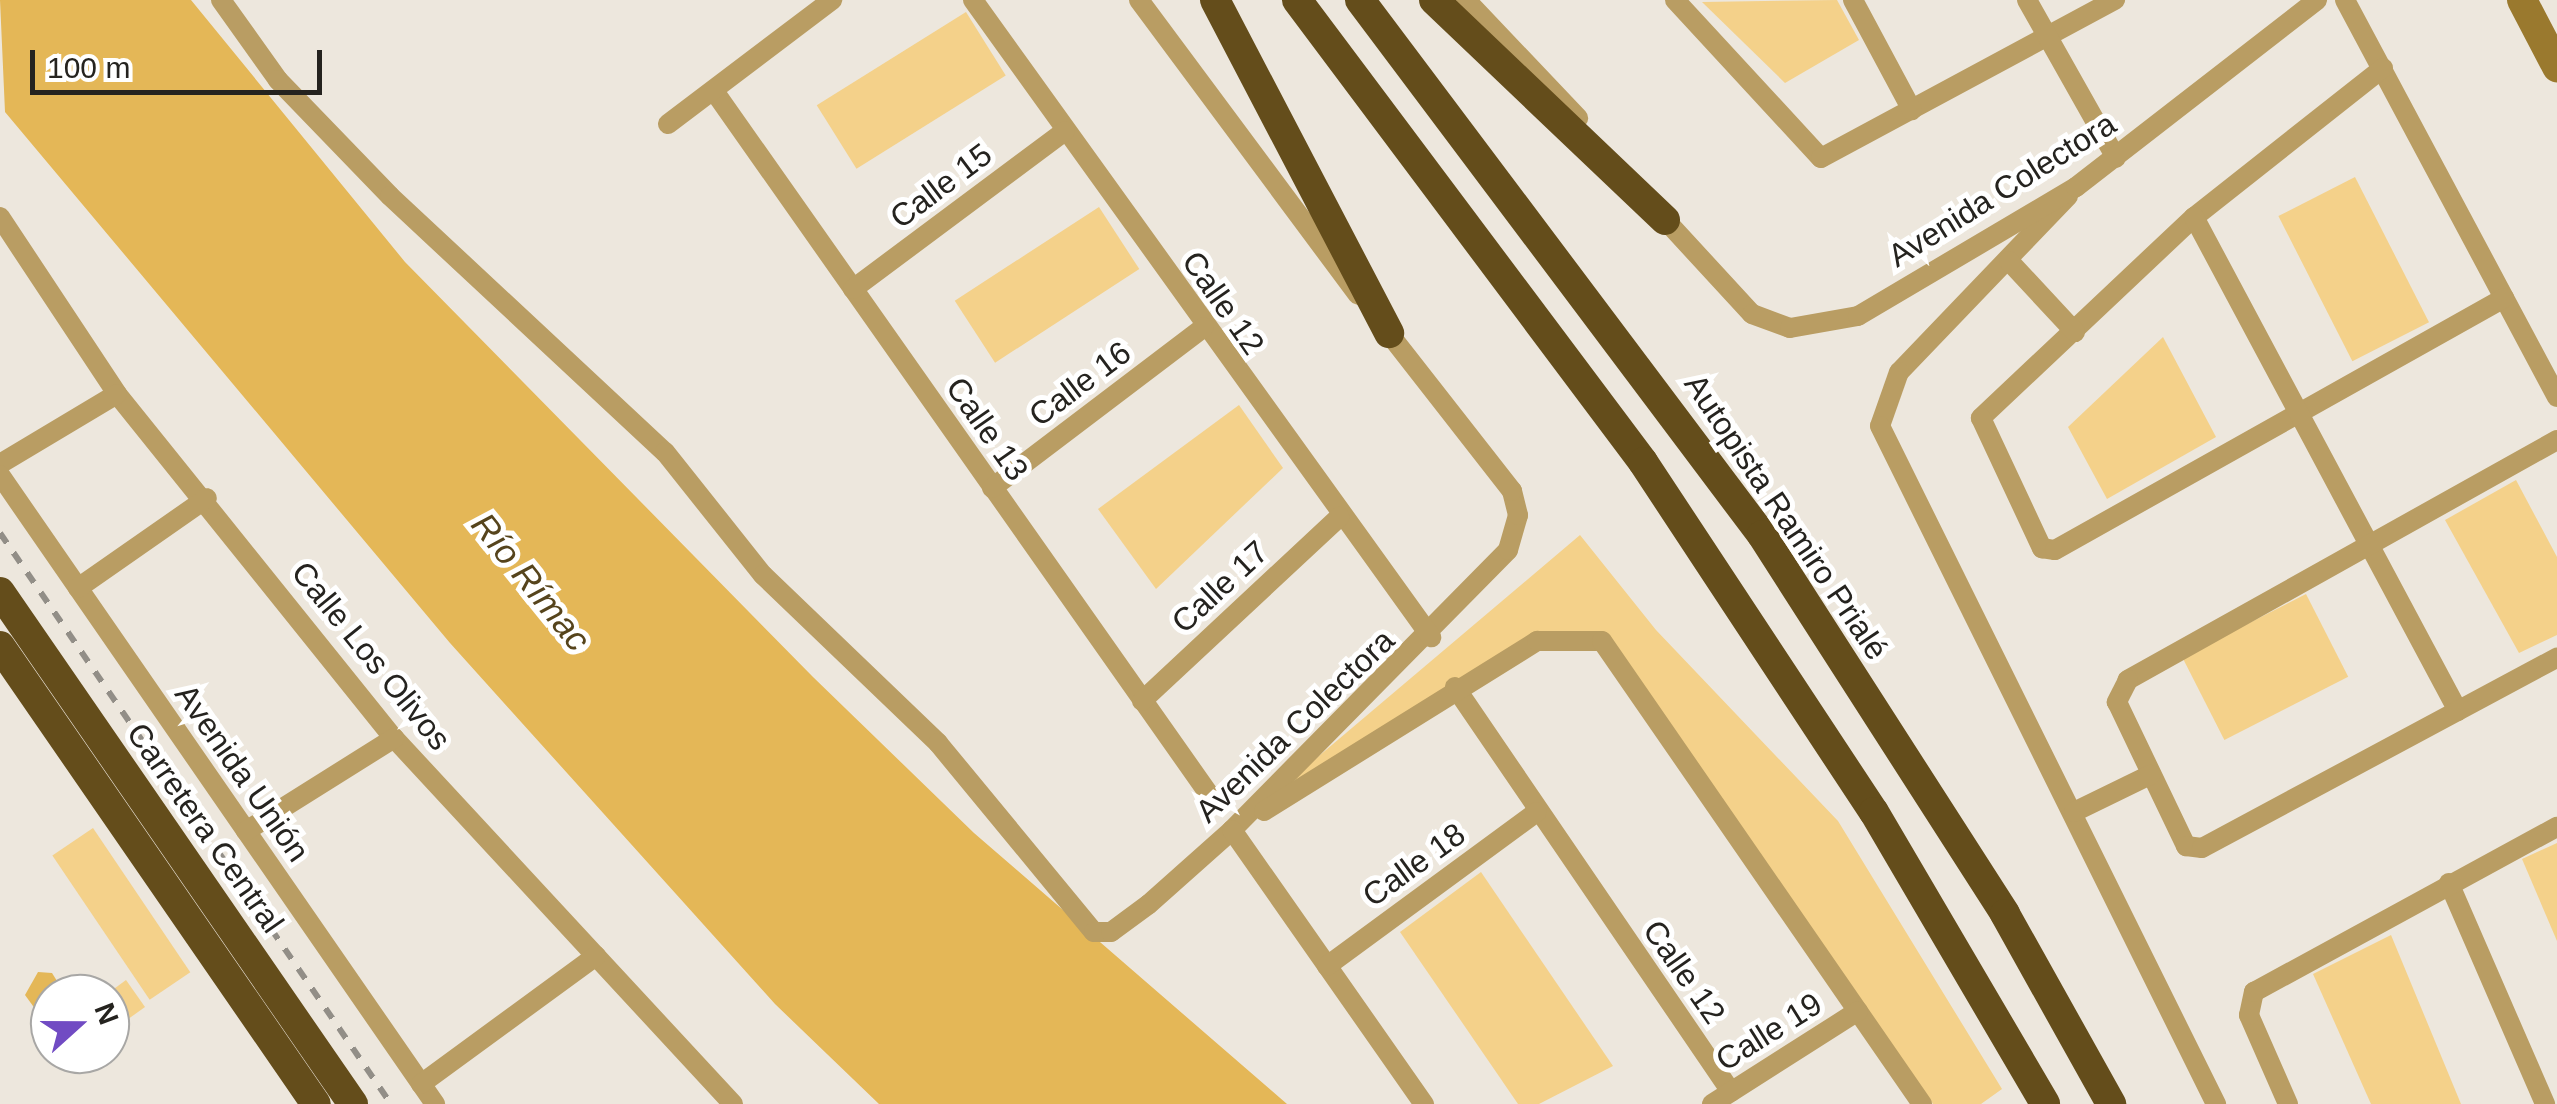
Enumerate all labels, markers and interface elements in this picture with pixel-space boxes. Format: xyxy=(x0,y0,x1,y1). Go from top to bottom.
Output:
scale bar xyxy=(35,30,328,92)
text: 100 m xyxy=(47,51,130,84)
street label: Avenida Colectora xyxy=(1881,105,2123,275)
street label: Calle 15 xyxy=(883,135,999,237)
street label: Calle 12 xyxy=(1174,244,1272,362)
street label: Calle 16 xyxy=(1022,333,1138,435)
street label: Autopista Ramiro Prialé xyxy=(1676,367,1896,667)
street label: Calle 13 xyxy=(938,370,1036,488)
water label: Río Rímac xyxy=(463,505,599,659)
street label: Calle 17 xyxy=(1164,533,1276,641)
street label: Calle Los Olivos xyxy=(283,554,459,758)
street label: Avenida Colectora xyxy=(1188,622,1402,830)
street label: Avenida Unión xyxy=(167,677,317,869)
street label: Carretera Central xyxy=(118,716,292,940)
street label: Calle 18 xyxy=(1355,815,1473,915)
street label: Calle 12 xyxy=(1635,913,1733,1031)
north arrow xyxy=(30,974,130,1074)
street label: Calle 19 xyxy=(1709,985,1829,1079)
text: N xyxy=(89,999,125,1029)

